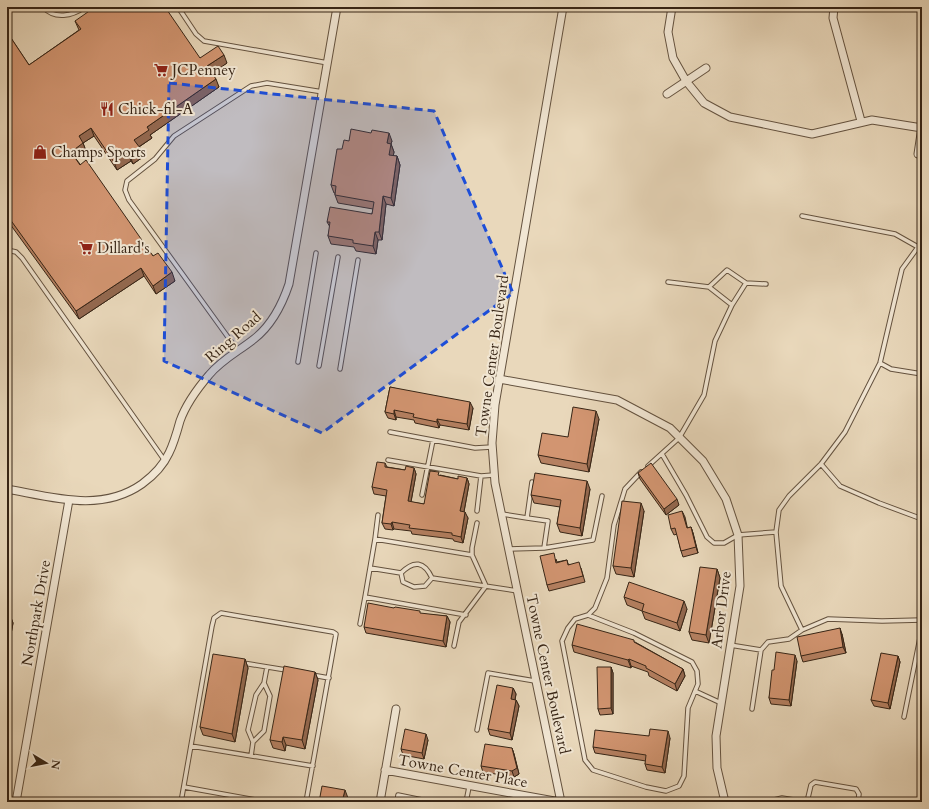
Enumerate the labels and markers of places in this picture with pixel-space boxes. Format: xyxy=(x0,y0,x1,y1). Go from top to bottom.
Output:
place label: JCPenney xyxy=(170,60,236,80)
supermarket icon: JCPenney xyxy=(153,62,169,78)
place label: Chick-fil-A xyxy=(118,99,193,119)
restaurant icon: Chick-fil-A xyxy=(99,101,115,117)
place label: Champs Sports xyxy=(51,142,146,162)
shop icon: Champs Sports xyxy=(32,144,48,160)
place label: Dillard's xyxy=(97,238,149,258)
supermarket icon: Dillard's xyxy=(78,240,94,256)

